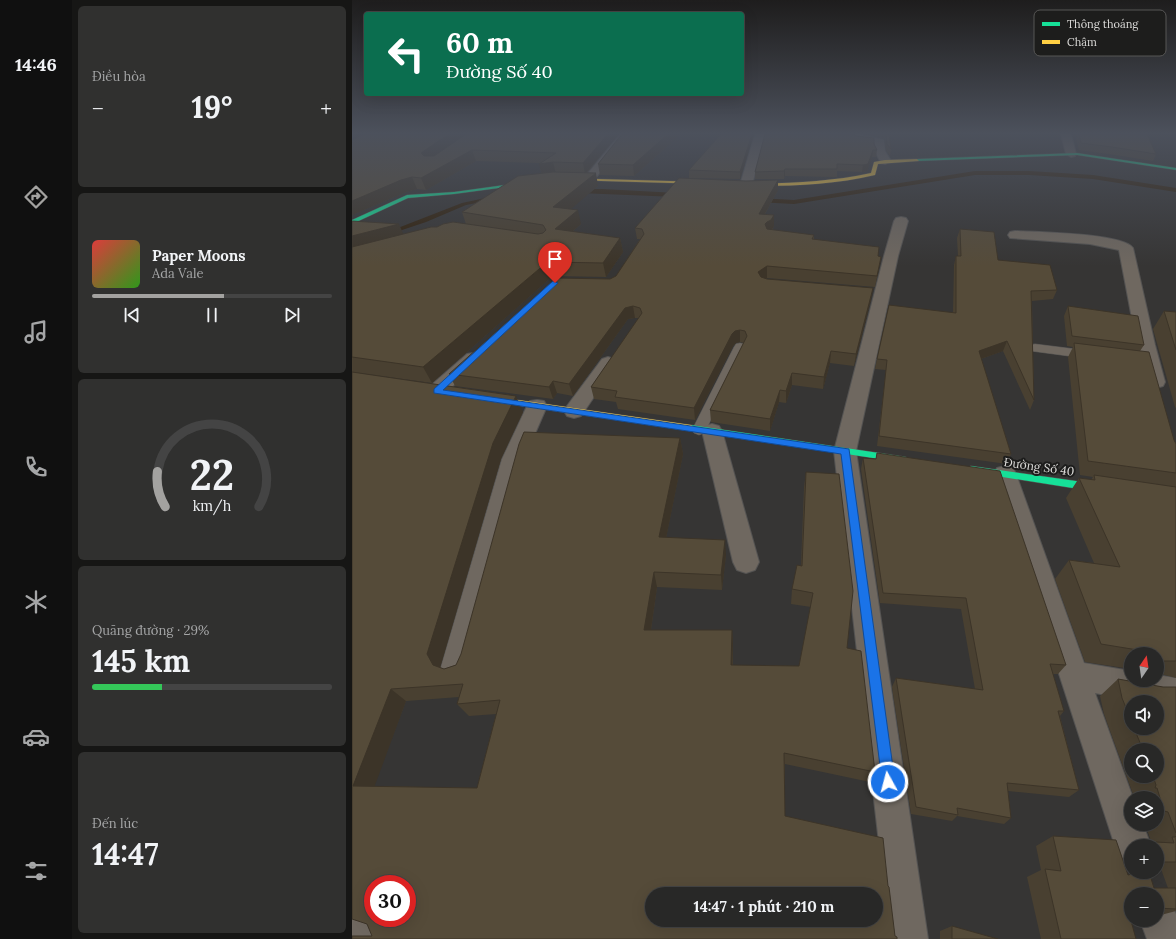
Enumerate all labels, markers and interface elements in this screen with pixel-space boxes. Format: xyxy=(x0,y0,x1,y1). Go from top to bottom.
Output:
legend xyxy=(1034,10,1166,56)
text: Thông thoáng xyxy=(1067,17,1139,31)
text: 60 m xyxy=(446,25,513,61)
icon: left xyxy=(380,28,432,80)
text: Chậm xyxy=(1067,35,1097,49)
text: 14:46 xyxy=(15,53,57,76)
text: Đường Số 40 xyxy=(446,60,553,83)
text: Điều hòa xyxy=(92,68,146,85)
text: 19° xyxy=(192,88,232,126)
text: − xyxy=(92,94,104,122)
text: + xyxy=(320,94,332,122)
icon: directions xyxy=(22,183,50,211)
pin xyxy=(538,242,572,283)
text: Paper Moons xyxy=(152,246,246,265)
icon: arrive xyxy=(544,248,566,270)
text: Ada Vale xyxy=(152,265,204,282)
icon: previous xyxy=(121,304,143,326)
icon: pause xyxy=(201,304,223,326)
icon: next xyxy=(281,304,303,326)
icon: music xyxy=(22,318,50,346)
text: 22 xyxy=(190,448,234,501)
icon: phone xyxy=(22,453,50,481)
street label: Đường Số 40 xyxy=(1003,454,1075,479)
text: km/h xyxy=(193,497,232,516)
icon: climate xyxy=(22,588,50,616)
text: Quãng đường · 29% xyxy=(92,622,209,639)
text: 145 km xyxy=(92,642,190,680)
north arrow xyxy=(1124,647,1164,687)
map controls xyxy=(1124,647,1164,927)
button: sound xyxy=(1124,695,1164,735)
icon: car xyxy=(22,723,50,751)
button: search xyxy=(1124,743,1164,783)
position arrow xyxy=(867,761,909,803)
button: layers xyxy=(1124,791,1164,831)
text: Đến lúc xyxy=(92,815,138,832)
text: 14:47 xyxy=(92,835,159,873)
button: + xyxy=(1124,839,1164,879)
icon: filters xyxy=(22,857,50,885)
speed limit sign: 30 xyxy=(364,875,416,927)
button: − xyxy=(1124,887,1164,927)
text: 14:47 · 1 phút · 210 m xyxy=(694,897,834,916)

